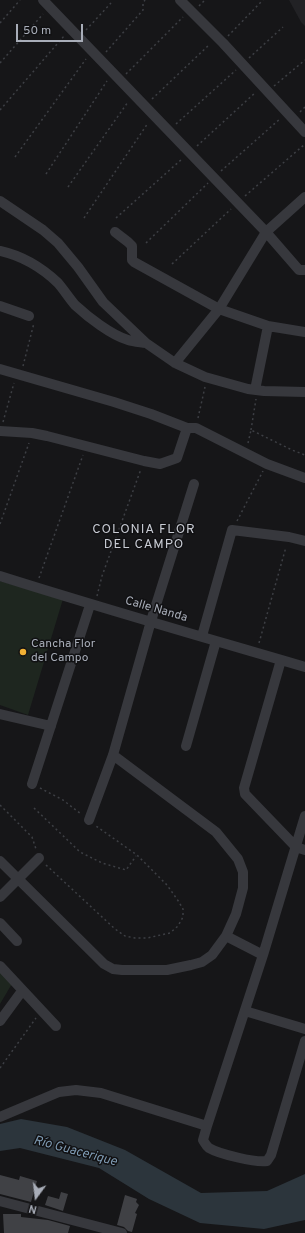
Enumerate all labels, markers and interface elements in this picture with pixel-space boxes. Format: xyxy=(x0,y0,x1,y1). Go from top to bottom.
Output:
scale bar xyxy=(18,16,85,42)
text: 50 m xyxy=(23,23,51,39)
district label: COLONIA FLOR DEL CAMPO xyxy=(92,522,196,553)
street label: Calle Nanda xyxy=(123,594,189,626)
place label: Cancha Flor del Campo xyxy=(31,638,95,666)
marker: Cancha Flor del Campo xyxy=(18,647,28,657)
water label: Río Guacerique xyxy=(32,1133,118,1171)
north arrow xyxy=(16,1177,56,1217)
text: N xyxy=(27,1201,39,1216)

